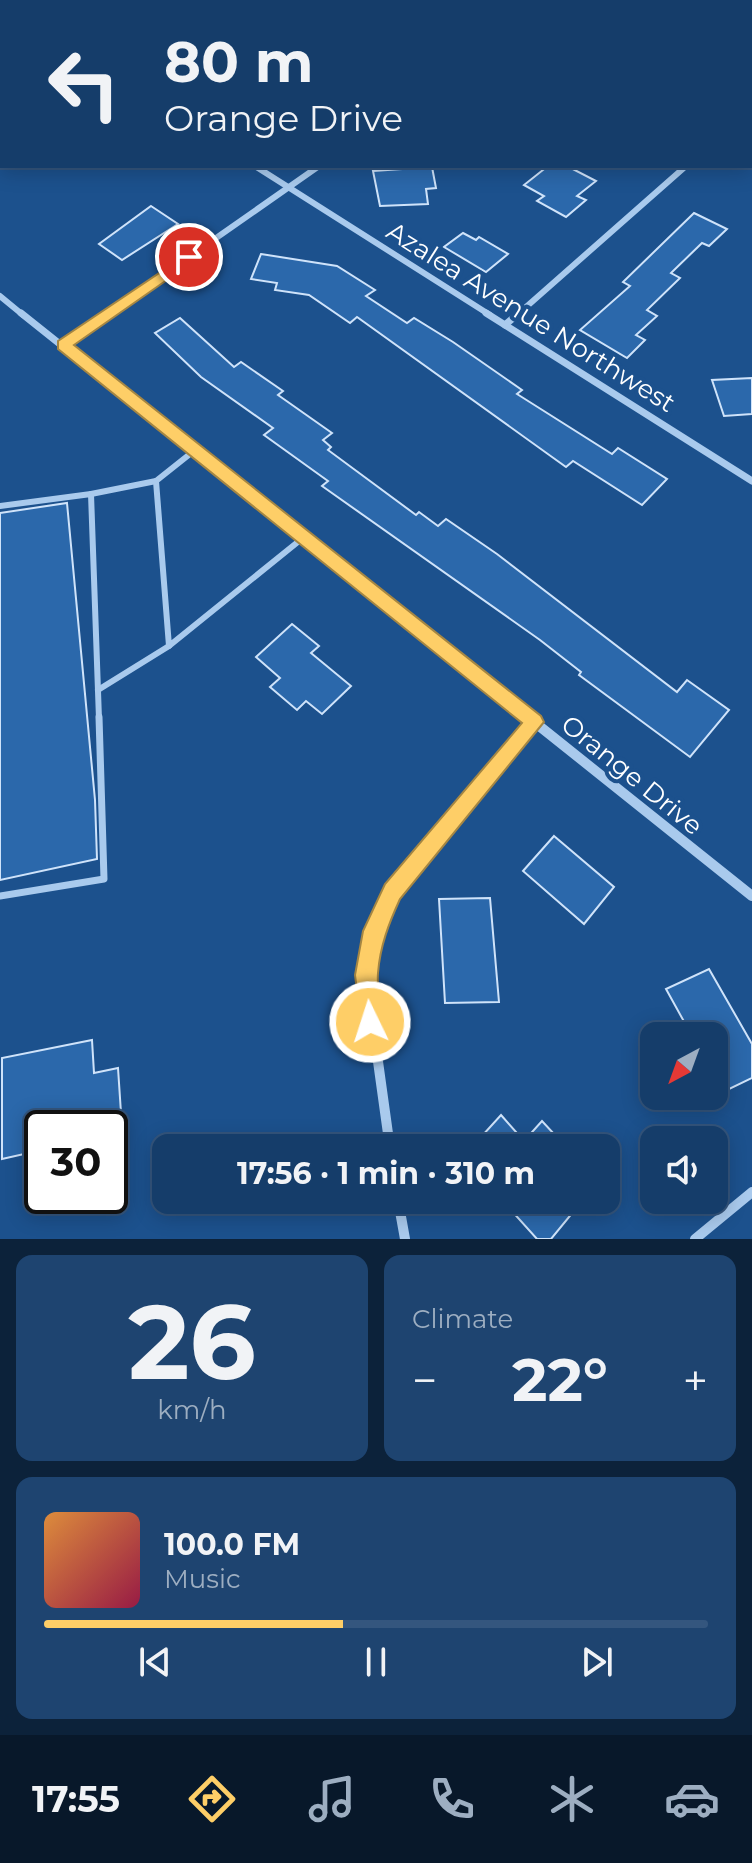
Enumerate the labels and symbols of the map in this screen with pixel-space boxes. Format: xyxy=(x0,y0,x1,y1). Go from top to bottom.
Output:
street label: Azalea Avenue Northwest xyxy=(381,215,681,419)
pin xyxy=(155,223,223,291)
street label: Orange Drive xyxy=(555,708,709,842)
position arrow xyxy=(328,980,412,1064)
north arrow xyxy=(640,1022,728,1110)
speed limit sign: 30 xyxy=(24,1110,128,1214)

